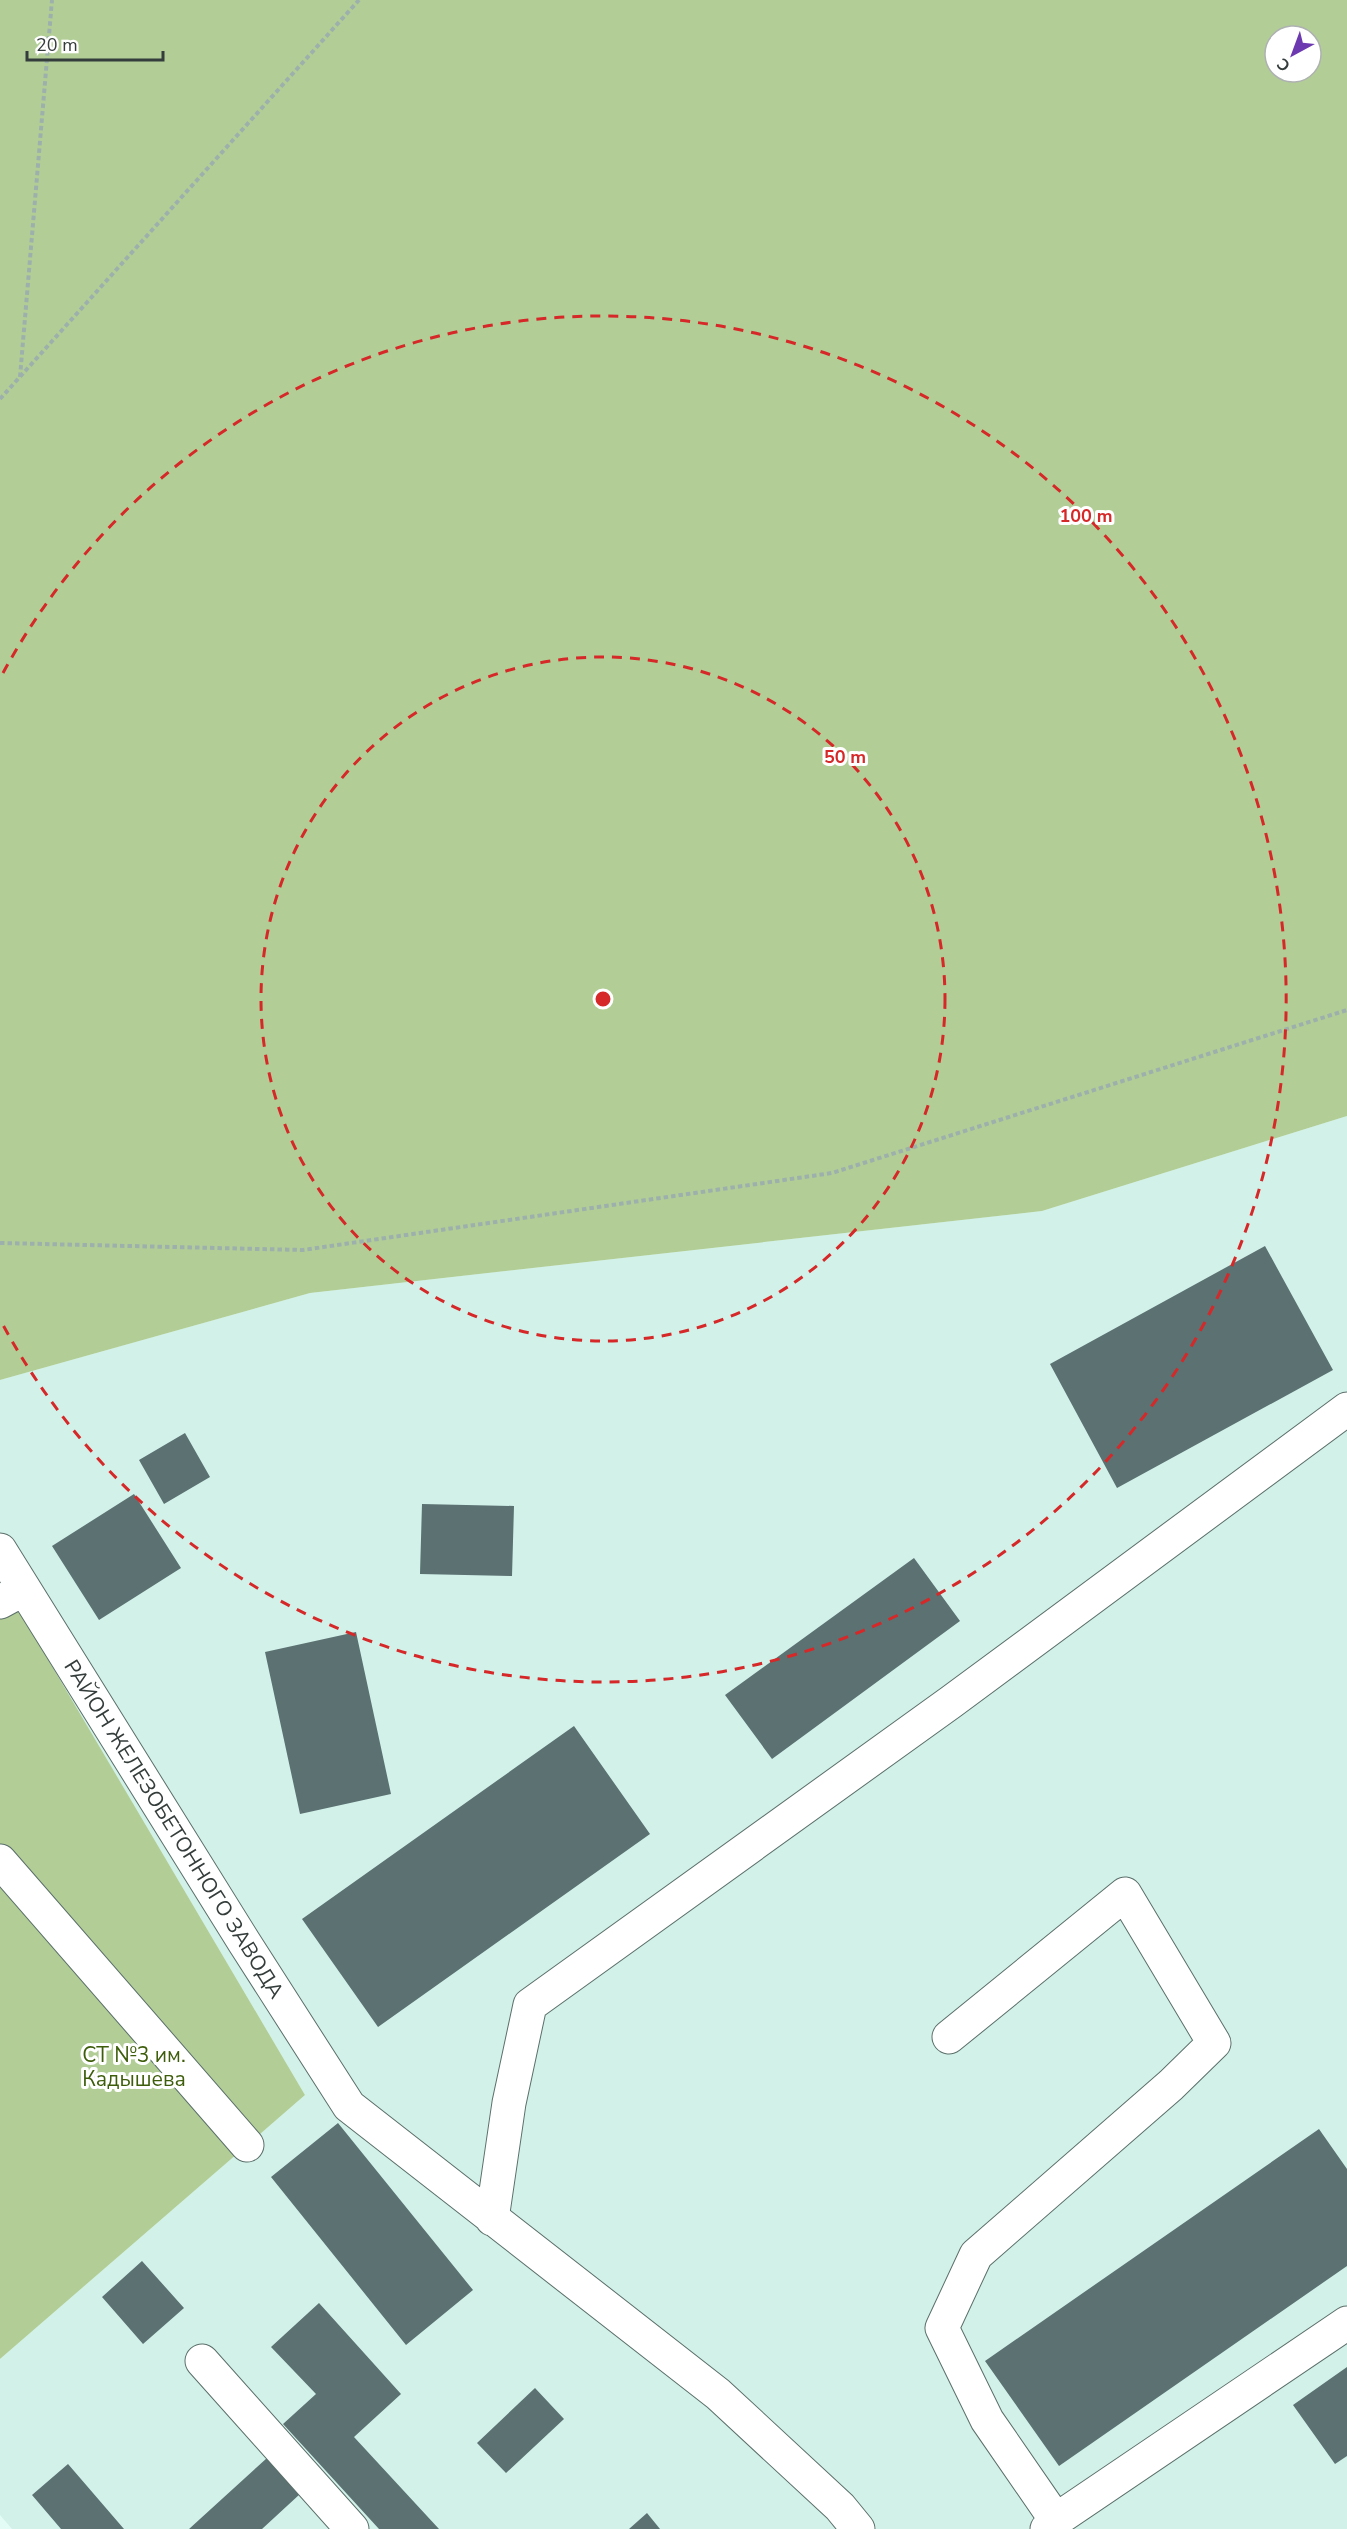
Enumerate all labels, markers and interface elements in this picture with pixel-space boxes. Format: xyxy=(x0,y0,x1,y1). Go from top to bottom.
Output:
scale bar xyxy=(27,24,164,62)
north arrow xyxy=(1263,24,1323,84)
text: 20 m xyxy=(36,33,78,57)
text: С xyxy=(1272,53,1295,76)
text: 100 m xyxy=(1059,504,1113,528)
text: 50 m xyxy=(824,745,866,769)
centre of rings xyxy=(593,989,613,1009)
street label: РАЙОН ЖЕЛЕЗОБЕТОННОГО ЗАВОДА xyxy=(58,1654,290,2004)
park label: СТ №3 им. Кадышева xyxy=(82,2041,186,2093)

